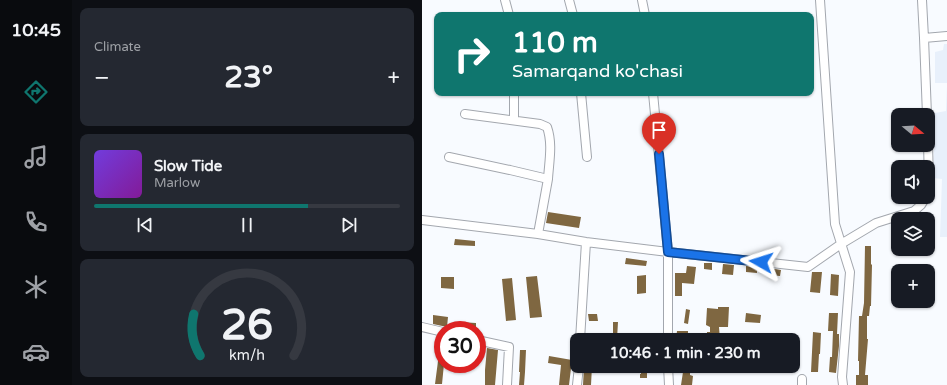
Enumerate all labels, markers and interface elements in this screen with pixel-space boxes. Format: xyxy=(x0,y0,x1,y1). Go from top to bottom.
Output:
text: 10:45 xyxy=(11,19,61,41)
text: 110 m xyxy=(512,26,598,60)
icon: right xyxy=(446,28,498,80)
text: Climate xyxy=(94,39,141,55)
text: 23° xyxy=(224,59,273,96)
text: Samarqand ko'chasi xyxy=(512,60,683,82)
text: − xyxy=(94,65,110,91)
text: + xyxy=(388,65,400,91)
icon: directions xyxy=(22,78,50,106)
north arrow xyxy=(891,108,935,152)
map controls xyxy=(891,108,935,308)
pin xyxy=(642,113,676,154)
icon: arrive xyxy=(648,119,670,141)
icon: music xyxy=(22,143,50,171)
text: Slow Tide xyxy=(154,157,222,175)
button: sound xyxy=(891,160,935,204)
text: Marlow xyxy=(154,175,200,191)
icon: phone xyxy=(22,208,50,236)
button: layers xyxy=(891,212,935,256)
icon: previous xyxy=(134,214,156,236)
icon: pause xyxy=(236,214,258,236)
icon: next xyxy=(338,214,360,236)
position arrow xyxy=(740,241,782,283)
button: + xyxy=(891,264,935,308)
icon: climate xyxy=(22,273,50,301)
text: 26 xyxy=(221,301,273,351)
speed limit sign: 30 xyxy=(434,321,486,373)
icon: car xyxy=(22,338,50,366)
text: 10:46 · 1 min · 230 m xyxy=(610,344,760,362)
text: km/h xyxy=(229,347,265,364)

